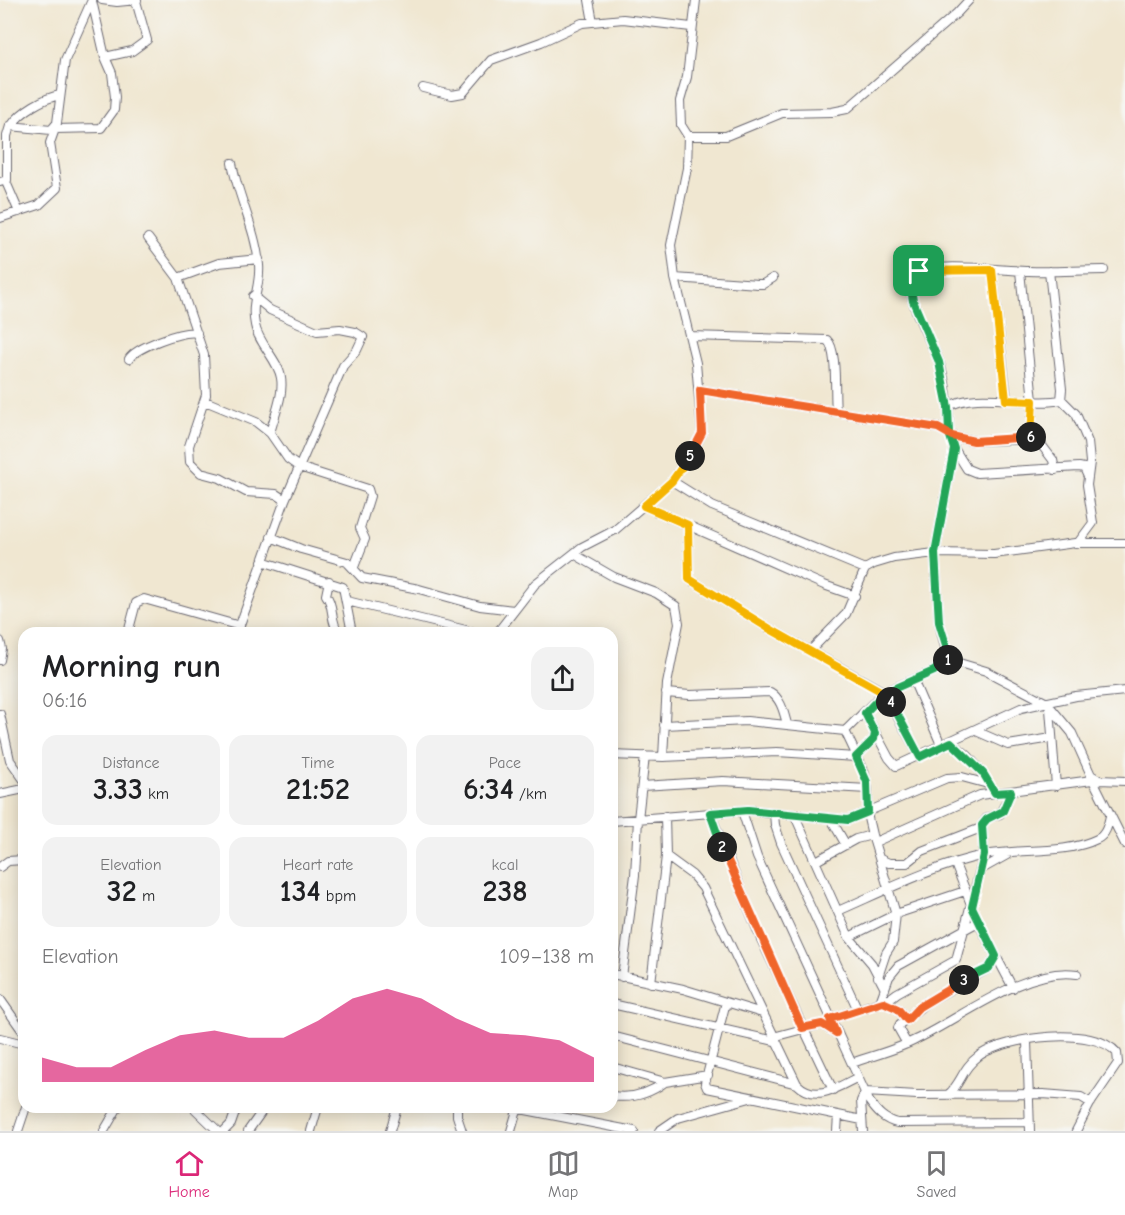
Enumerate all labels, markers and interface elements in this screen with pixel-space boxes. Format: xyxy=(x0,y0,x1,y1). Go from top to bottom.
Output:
pin xyxy=(893,245,944,296)
icon: arrive xyxy=(902,254,935,287)
pin: 6 xyxy=(1016,422,1046,452)
text: 6 xyxy=(1027,428,1035,446)
pin: 5 xyxy=(675,441,705,471)
text: 5 xyxy=(686,447,694,465)
pin: 1 xyxy=(933,645,963,675)
text: Morning run xyxy=(42,647,221,685)
button: share xyxy=(531,647,594,710)
text: 1 xyxy=(945,651,951,669)
pin: 4 xyxy=(876,687,906,717)
text: 06:16 xyxy=(42,689,87,712)
text: 4 xyxy=(887,693,895,711)
text: Distance xyxy=(102,754,160,772)
text: Time xyxy=(301,754,335,772)
text: Pace xyxy=(489,754,521,772)
text: 3.33 xyxy=(93,772,143,807)
text: 21:52 xyxy=(286,772,350,807)
text: 6:34 xyxy=(463,772,514,807)
text: km xyxy=(143,785,169,803)
text: /km xyxy=(514,785,547,803)
pin: 2 xyxy=(707,832,737,862)
text: 2 xyxy=(718,838,726,856)
text: Elevation xyxy=(100,856,162,874)
text: Heart rate xyxy=(283,856,353,874)
text: kcal xyxy=(492,856,518,874)
text: 32 xyxy=(107,874,137,909)
text: 134 xyxy=(280,874,321,909)
text: 238 xyxy=(482,874,528,909)
text: m xyxy=(137,887,155,905)
text: bpm xyxy=(321,887,356,905)
text: Elevation xyxy=(42,945,119,968)
text: 109–138 m xyxy=(500,945,594,968)
pin: 3 xyxy=(949,965,979,995)
text: 3 xyxy=(960,971,968,989)
tab: Home xyxy=(168,1147,210,1201)
tab: Map xyxy=(547,1147,580,1201)
tab: Saved xyxy=(917,1147,957,1201)

